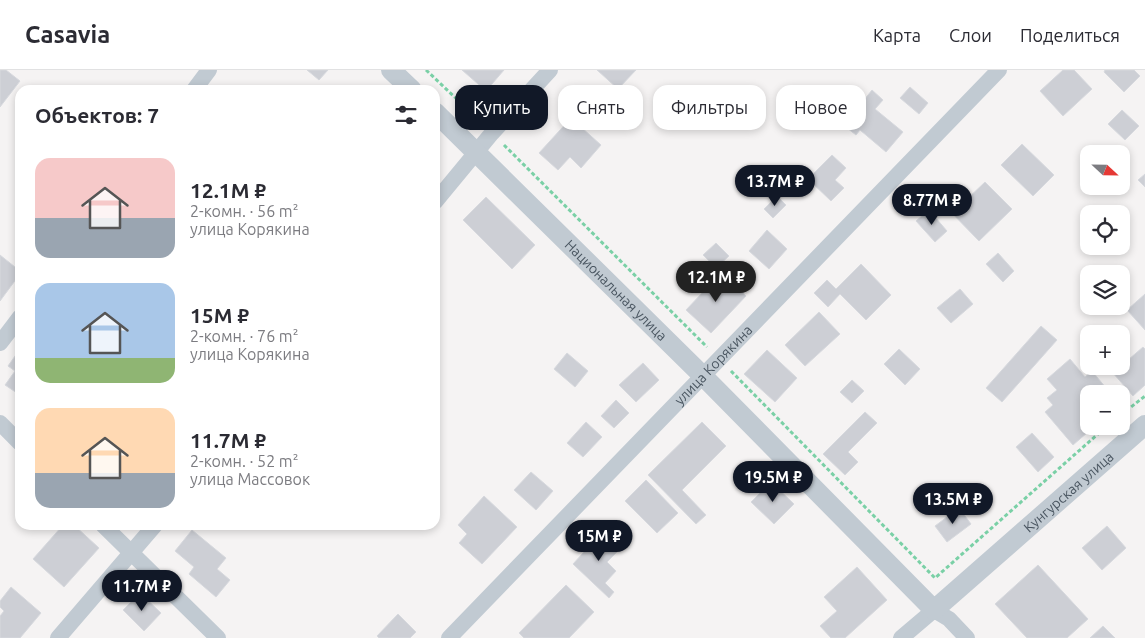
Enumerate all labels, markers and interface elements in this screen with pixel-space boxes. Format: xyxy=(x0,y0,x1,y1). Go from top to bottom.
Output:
text: Casavia xyxy=(25,21,110,48)
text: Карта xyxy=(873,25,921,45)
text: Слои xyxy=(949,25,992,45)
text: Поделиться xyxy=(1020,25,1120,45)
chip: Купить xyxy=(455,85,548,130)
chip: Снять xyxy=(558,85,643,130)
chip: Фильтры xyxy=(653,85,766,130)
chip: Новое xyxy=(776,85,866,130)
icon: filters xyxy=(392,101,420,129)
text: Объектов: 7 xyxy=(35,103,159,127)
north arrow xyxy=(1080,145,1130,195)
map controls xyxy=(1080,145,1130,435)
pin: 13.7M ₽ xyxy=(729,164,821,207)
text: 13.7M ₽ xyxy=(746,172,804,190)
icon: home xyxy=(75,178,135,238)
text: 12.1M ₽ xyxy=(190,178,266,202)
pin: 8.77M ₽ xyxy=(886,184,978,226)
text: 8.77M ₽ xyxy=(903,191,961,209)
text: 2-комн. · 56 m² xyxy=(190,202,298,220)
button: locate xyxy=(1080,205,1130,255)
text: улица Корякина xyxy=(190,220,310,238)
street label: Национальная улица xyxy=(562,236,670,344)
pin: 12.1M ₽ xyxy=(670,260,762,303)
button: layers xyxy=(1080,265,1130,315)
text: 12.1M ₽ xyxy=(687,268,745,286)
icon: home xyxy=(75,303,135,363)
text: 15M ₽ xyxy=(190,303,249,327)
street label: улица Корякина xyxy=(671,322,756,408)
button: + xyxy=(1080,325,1130,375)
text: 2-комн. · 76 m² xyxy=(190,327,298,345)
text: улица Корякина xyxy=(190,345,310,363)
button: − xyxy=(1080,385,1130,435)
icon: home xyxy=(75,428,135,488)
text: 11.7M ₽ xyxy=(190,428,266,452)
street label: Кунгурская улица xyxy=(1020,448,1117,536)
text: 2-комн. · 52 m² xyxy=(190,452,298,470)
pin: 19.5M ₽ xyxy=(727,460,819,503)
text: 19.5M ₽ xyxy=(744,468,802,486)
text: улица Массовок xyxy=(190,470,310,488)
pin: 13.5M ₽ xyxy=(907,482,999,525)
text: 13.5M ₽ xyxy=(924,490,982,508)
pin: 15M ₽ xyxy=(564,520,634,562)
text: 15M ₽ xyxy=(576,527,622,545)
pin: 11.7M ₽ xyxy=(96,570,188,612)
text: 11.7M ₽ xyxy=(113,577,171,595)

